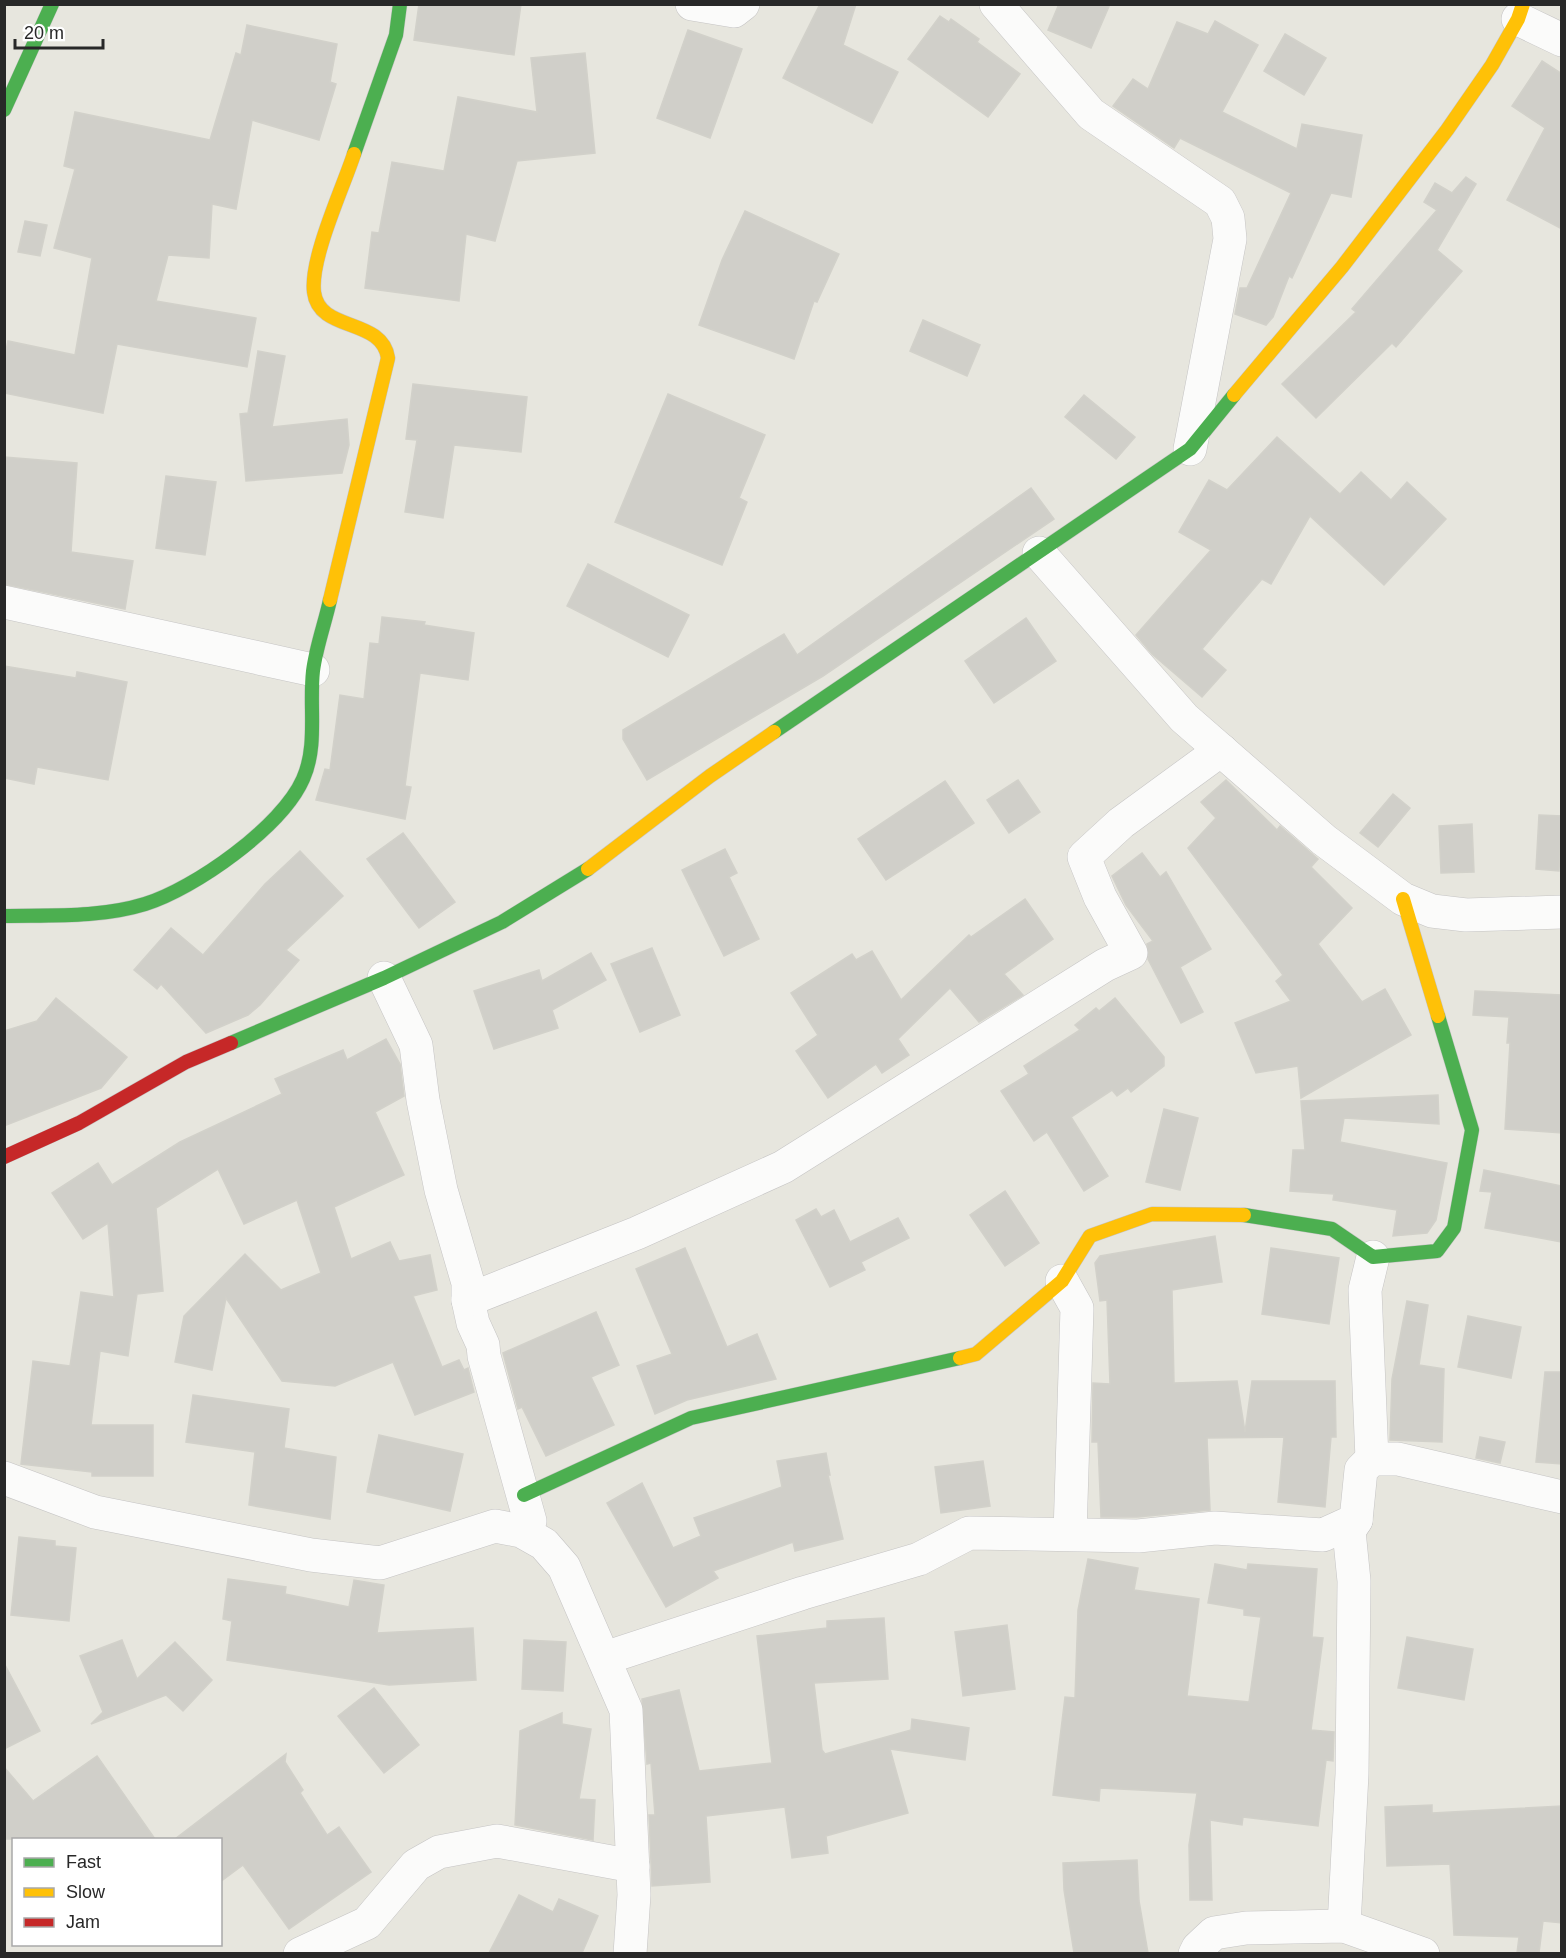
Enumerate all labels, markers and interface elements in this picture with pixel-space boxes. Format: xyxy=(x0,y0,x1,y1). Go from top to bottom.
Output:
scale bar xyxy=(15,12,104,50)
text: 20 m xyxy=(24,23,64,43)
legend xyxy=(12,1838,222,1946)
text: Fast xyxy=(66,1852,101,1872)
text: Slow xyxy=(66,1882,106,1902)
text: Jam xyxy=(66,1912,100,1932)

